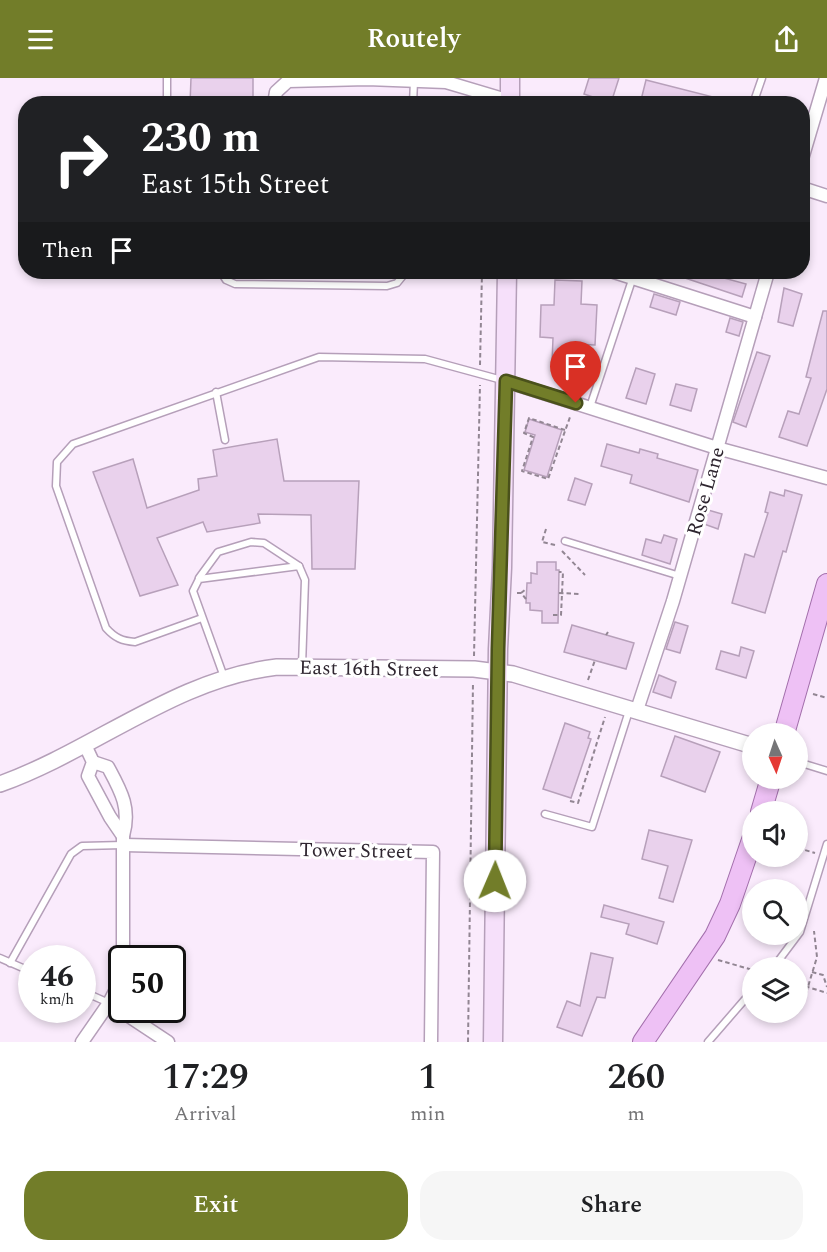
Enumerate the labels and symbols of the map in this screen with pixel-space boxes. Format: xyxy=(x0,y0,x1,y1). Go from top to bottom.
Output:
pin xyxy=(550,341,601,403)
street label: Rose Lane xyxy=(679,443,733,539)
street label: East 16th Street xyxy=(299,653,439,685)
north arrow xyxy=(742,723,808,789)
street label: Tower Street xyxy=(299,835,413,867)
position arrow xyxy=(463,849,527,913)
speed limit sign: 50 xyxy=(108,945,186,1023)

